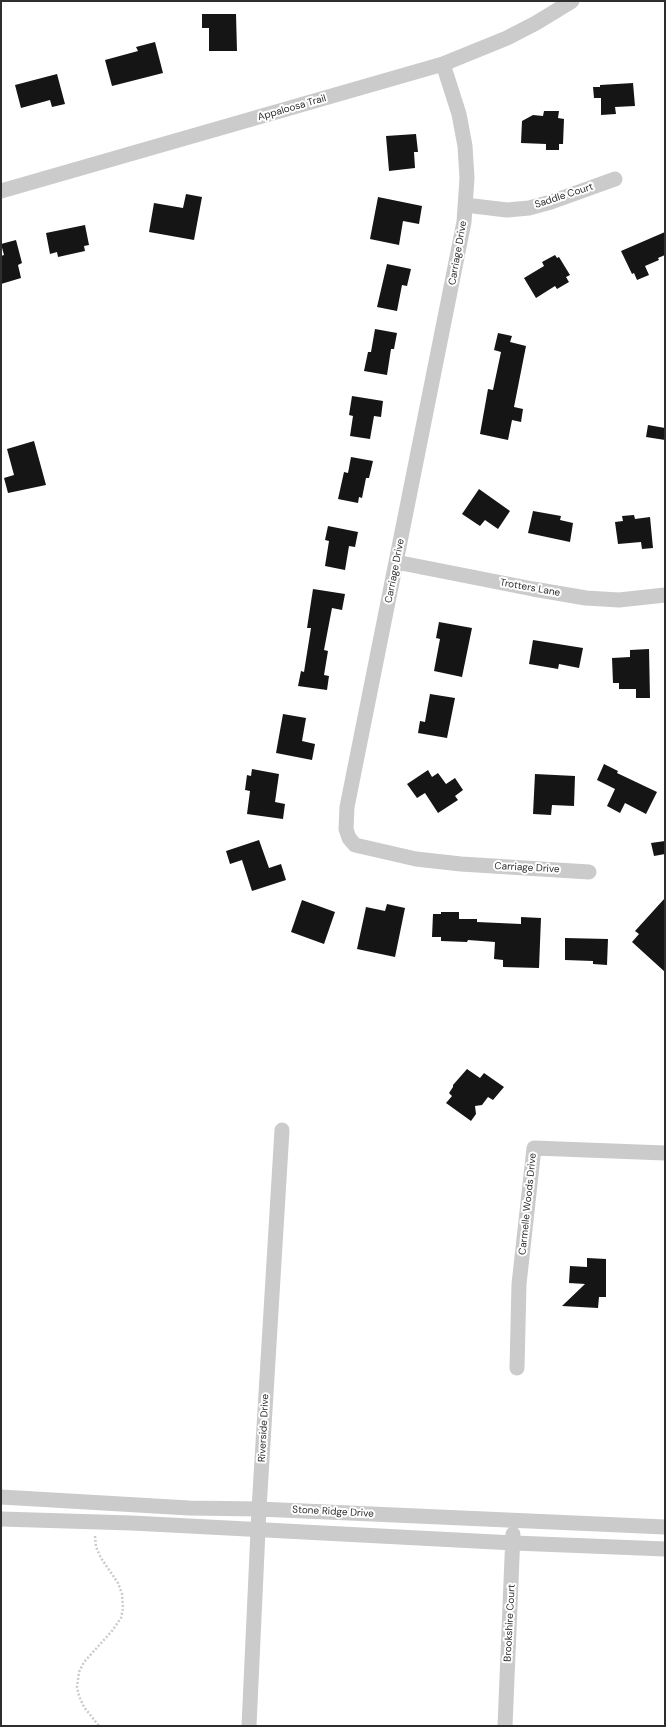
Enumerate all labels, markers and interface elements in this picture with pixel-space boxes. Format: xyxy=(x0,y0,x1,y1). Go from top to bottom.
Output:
street label: Appaloosa Trail xyxy=(256,92,328,124)
street label: Saddle Court xyxy=(533,181,595,211)
street label: Carriage Drive xyxy=(446,220,470,286)
street label: Carriage Drive xyxy=(383,538,407,604)
street label: Trotters Lane xyxy=(499,577,561,599)
street label: Carriage Drive xyxy=(494,860,560,876)
street label: Carmelle Woods Drive xyxy=(517,1152,539,1256)
street label: Riverside Drive xyxy=(256,1394,272,1462)
street label: Stone Ridge Drive xyxy=(292,1504,374,1520)
street label: Brookshire Court xyxy=(502,1584,518,1662)

